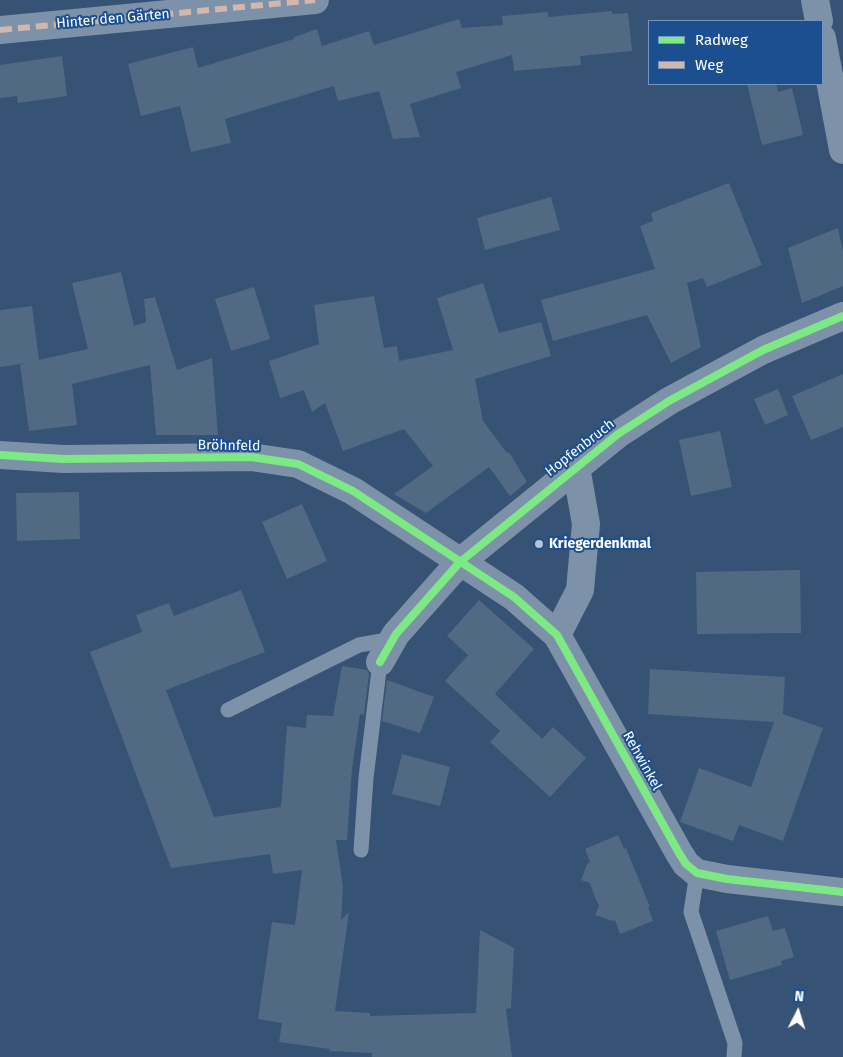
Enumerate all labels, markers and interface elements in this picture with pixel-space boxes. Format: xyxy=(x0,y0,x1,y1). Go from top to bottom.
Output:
street label: Hinter den Gärten xyxy=(56,6,170,32)
legend xyxy=(648,20,823,85)
text: Radweg xyxy=(695,31,748,49)
text: Weg xyxy=(695,56,723,74)
street label: Hopfenbruch xyxy=(542,416,618,480)
street label: Bröhnfeld xyxy=(198,437,260,455)
place label: Kriegerdenkmal xyxy=(549,536,651,552)
marker: Kriegerdenkmal xyxy=(533,538,545,550)
street label: Rehwinkel xyxy=(619,728,665,794)
north arrow xyxy=(773,987,823,1037)
text: N xyxy=(794,988,805,1005)

